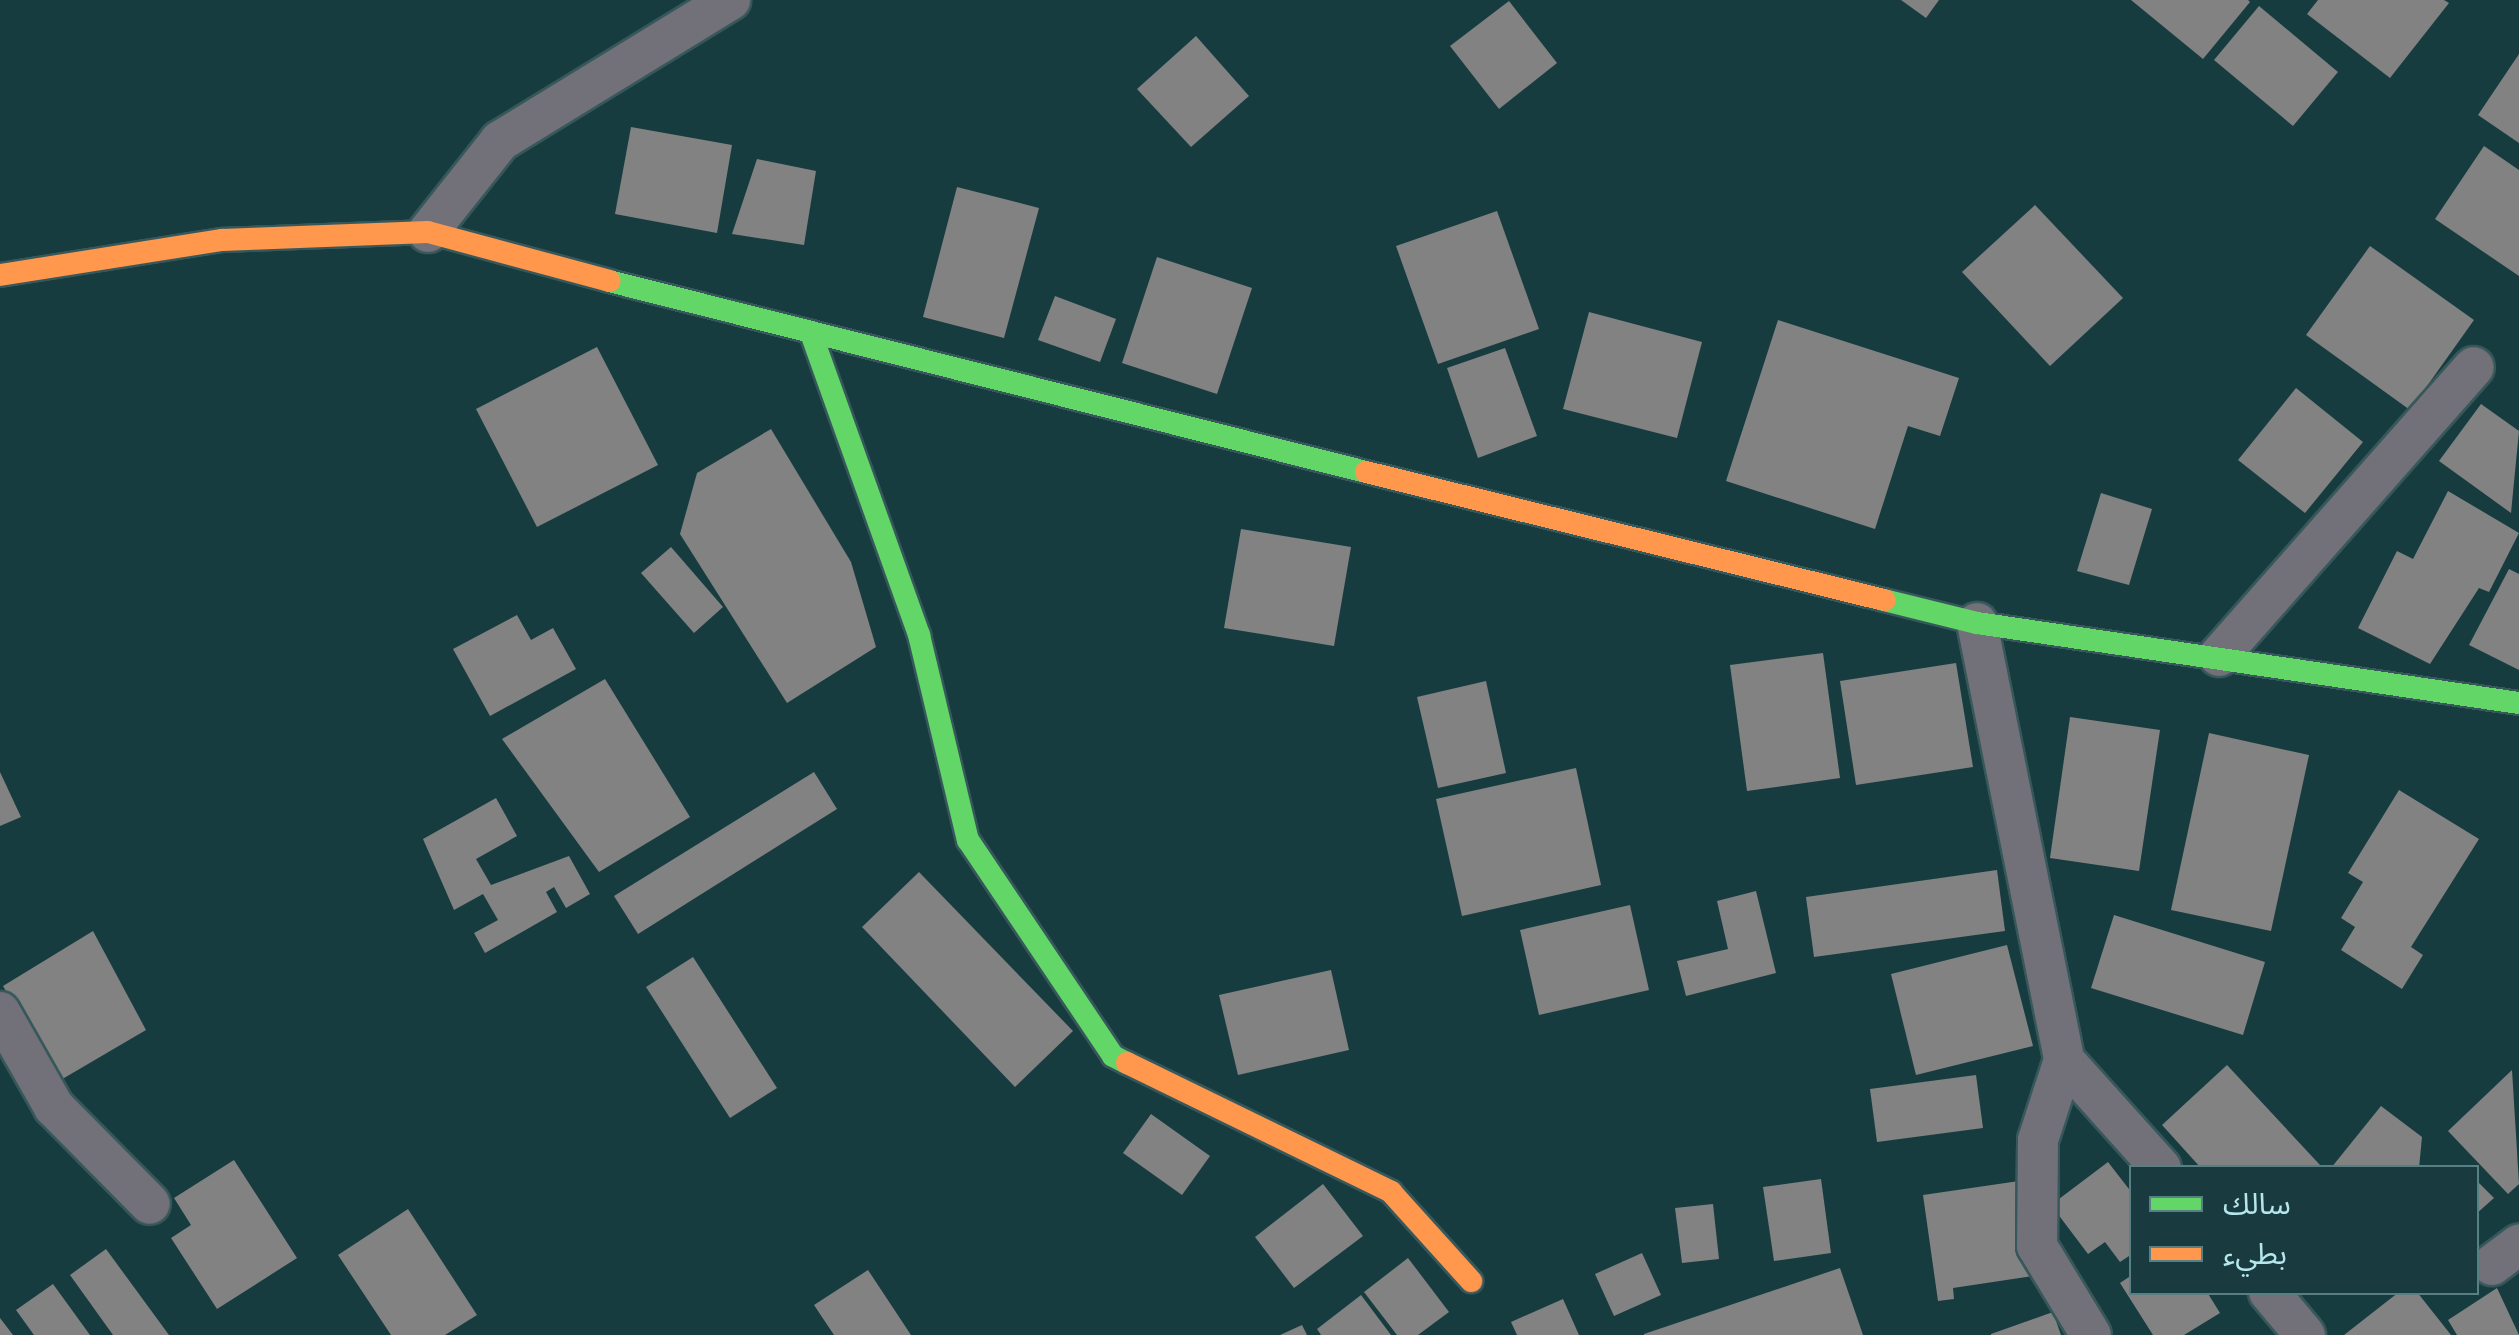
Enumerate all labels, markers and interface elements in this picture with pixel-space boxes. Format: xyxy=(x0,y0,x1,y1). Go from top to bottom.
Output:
legend xyxy=(2129,1165,2479,1295)
text: سالك xyxy=(2223,1183,2291,1222)
text: بطيء xyxy=(2223,1233,2287,1272)

